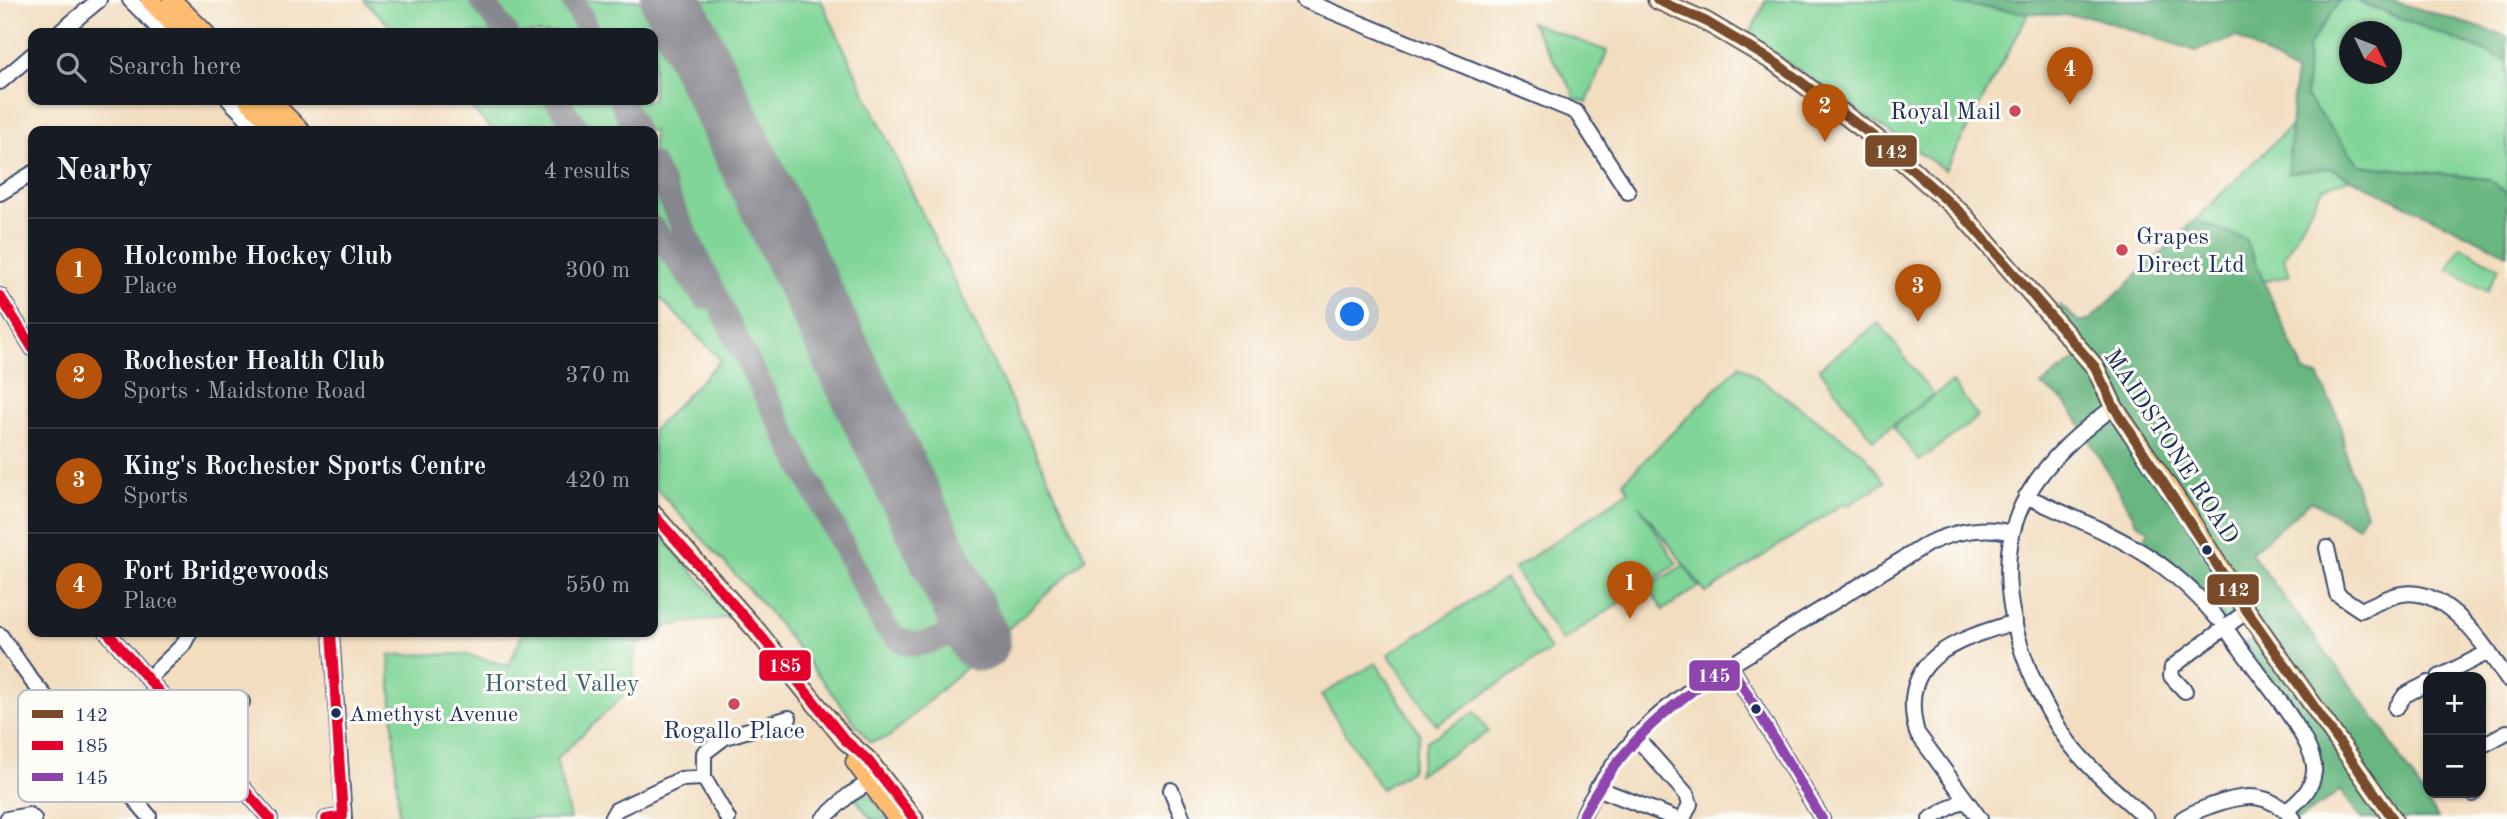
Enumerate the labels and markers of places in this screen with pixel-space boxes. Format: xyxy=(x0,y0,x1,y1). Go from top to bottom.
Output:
pin: 4 xyxy=(2047,47,2093,105)
pin: 2 xyxy=(1802,84,1848,142)
place label: Royal Mail xyxy=(1890,101,2001,125)
marker: Royal Mail xyxy=(2007,103,2023,119)
place label: Grapes Direct Ltd xyxy=(2136,226,2245,278)
marker: Grapes Direct Ltd xyxy=(2114,242,2130,258)
pin: 3 xyxy=(1895,264,1941,322)
unlabelled marker xyxy=(2200,543,2214,557)
pin: 1 xyxy=(1607,561,1653,619)
marker: Rogallo Place xyxy=(726,696,742,712)
unlabelled marker xyxy=(1749,702,1763,716)
place label: Amethyst Avenue xyxy=(349,704,518,726)
marker: Amethyst Avenue xyxy=(329,706,343,720)
place label: Rogallo Place xyxy=(663,720,805,744)

